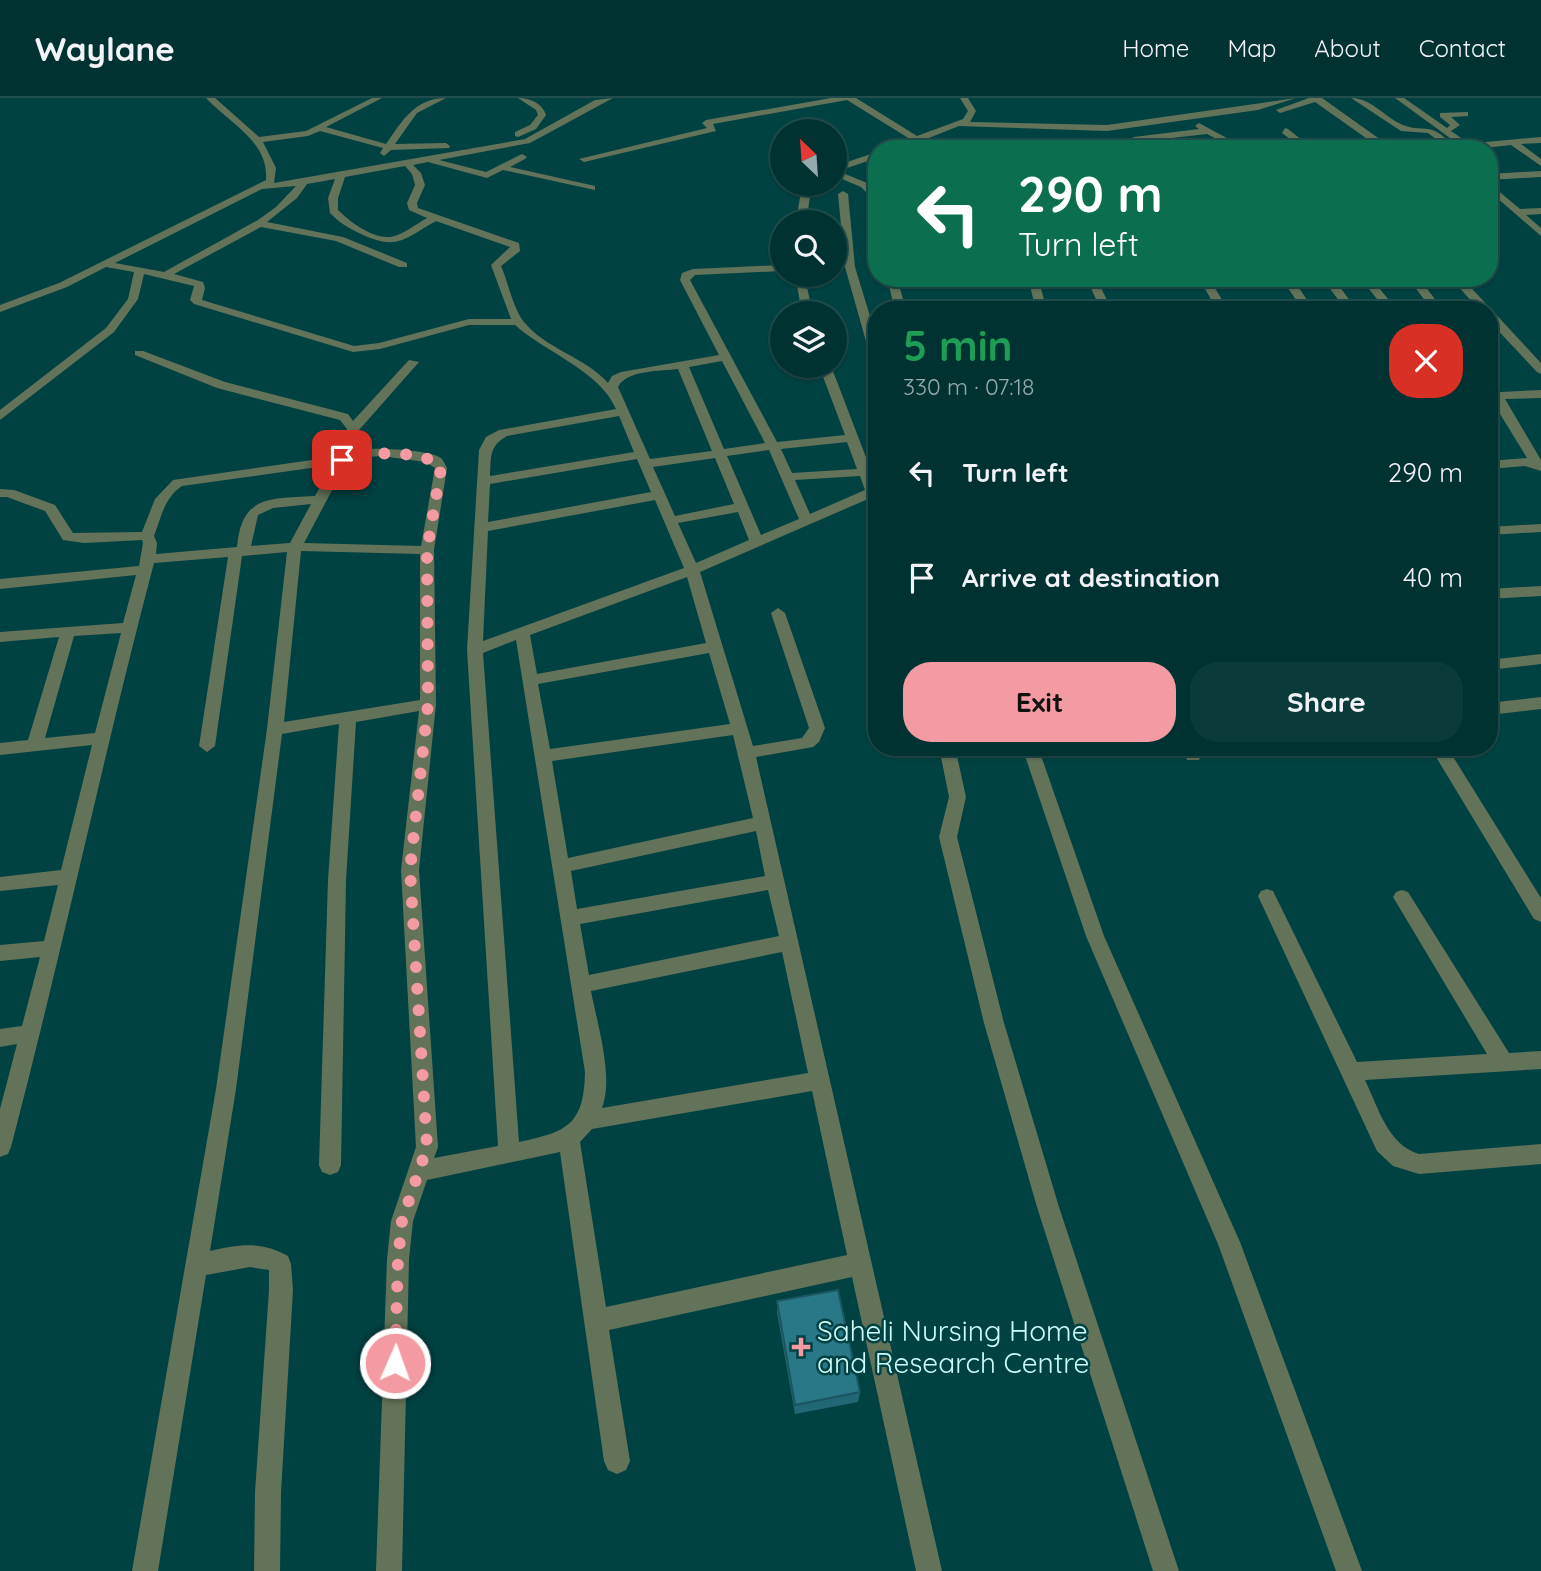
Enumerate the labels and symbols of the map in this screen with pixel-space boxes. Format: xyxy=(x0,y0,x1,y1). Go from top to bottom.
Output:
north arrow xyxy=(770,119,847,196)
pin xyxy=(312,430,372,490)
place label: Saheli Nursing Home and Research Centre xyxy=(817,1313,1089,1380)
position arrow xyxy=(358,1326,432,1400)
marker: Saheli Nursing Home and Research Centre xyxy=(791,1337,811,1357)

